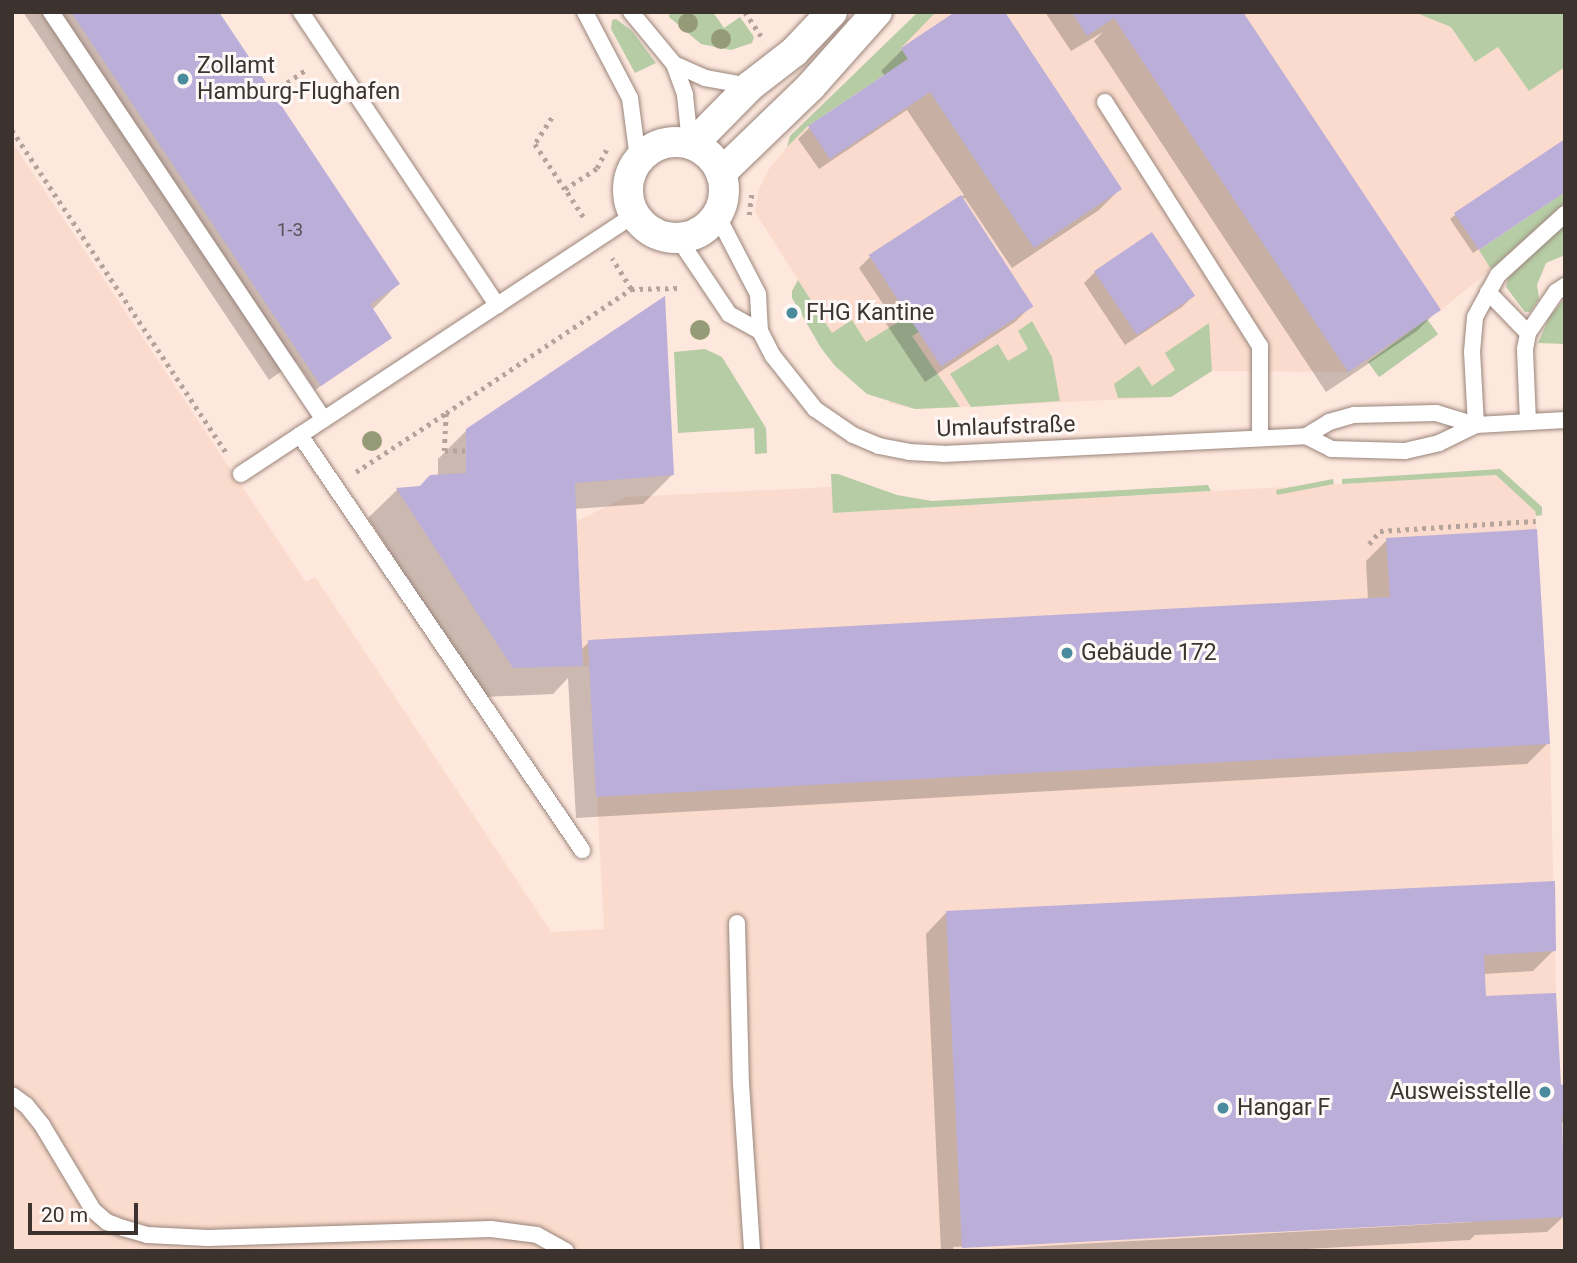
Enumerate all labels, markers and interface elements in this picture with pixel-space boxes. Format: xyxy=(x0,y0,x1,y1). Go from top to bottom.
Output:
place label: Zollamt Hamburg-Flughafen xyxy=(197,52,400,106)
marker: Zollamt Hamburg-Flughafen xyxy=(175,71,191,87)
house number: 1-3 xyxy=(277,219,303,241)
place label: FHG Kantine xyxy=(806,299,934,327)
marker: FHG Kantine xyxy=(784,305,800,321)
street label: Umlaufstraße xyxy=(936,411,1076,443)
place label: Gebäude 172 xyxy=(1081,639,1217,667)
marker: Gebäude 172 xyxy=(1059,645,1075,661)
place label: Ausweisstelle xyxy=(1390,1078,1531,1106)
marker: Ausweisstelle xyxy=(1537,1084,1553,1100)
place label: Hangar F xyxy=(1237,1094,1330,1122)
marker: Hangar F xyxy=(1215,1100,1231,1116)
scale bar xyxy=(32,1190,142,1234)
text: 20 m xyxy=(41,1203,88,1227)

